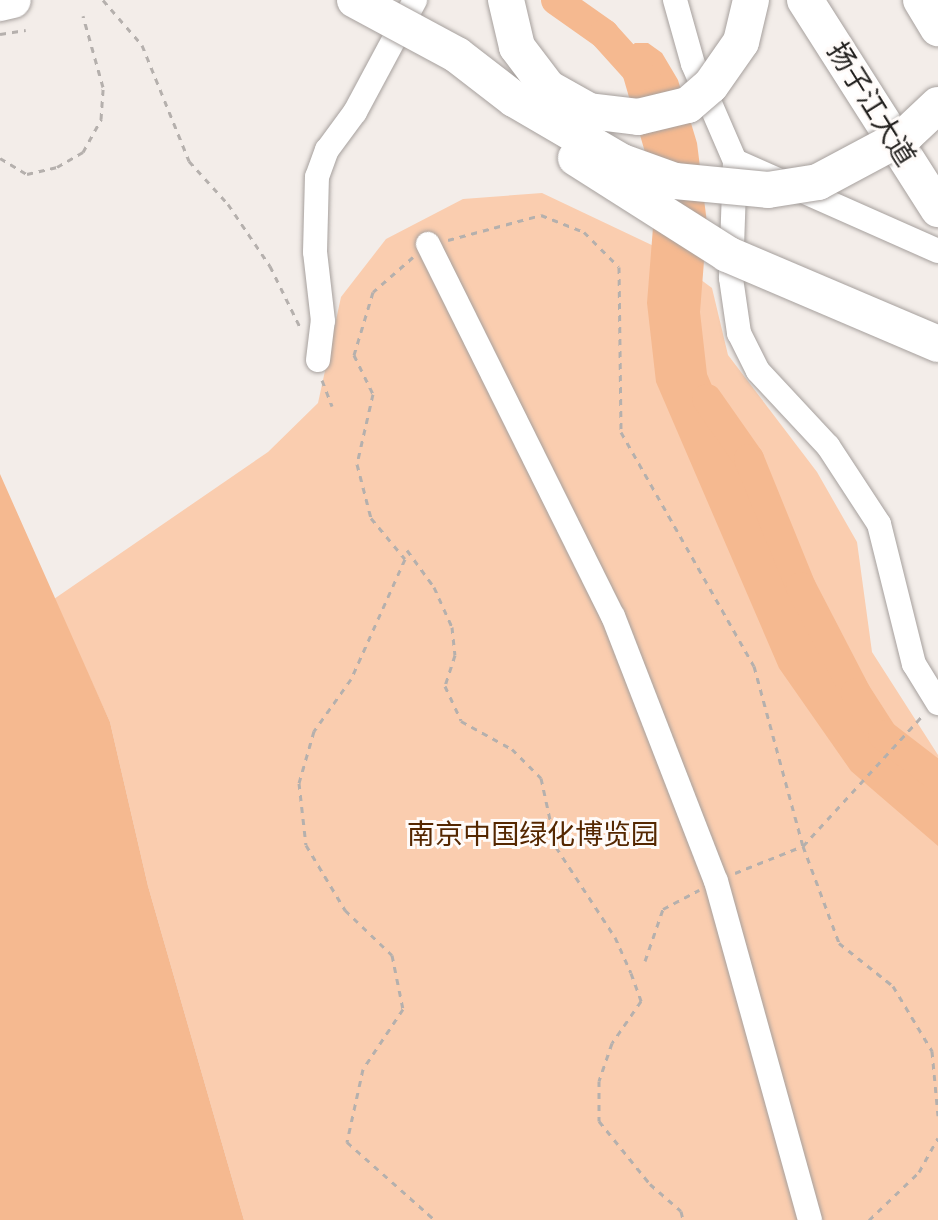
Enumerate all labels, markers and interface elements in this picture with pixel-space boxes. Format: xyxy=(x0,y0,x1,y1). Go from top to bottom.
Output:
street label: 扬子江大道 xyxy=(821,36,923,172)
park label: 南京中国绿化博览园 xyxy=(407,817,659,851)

